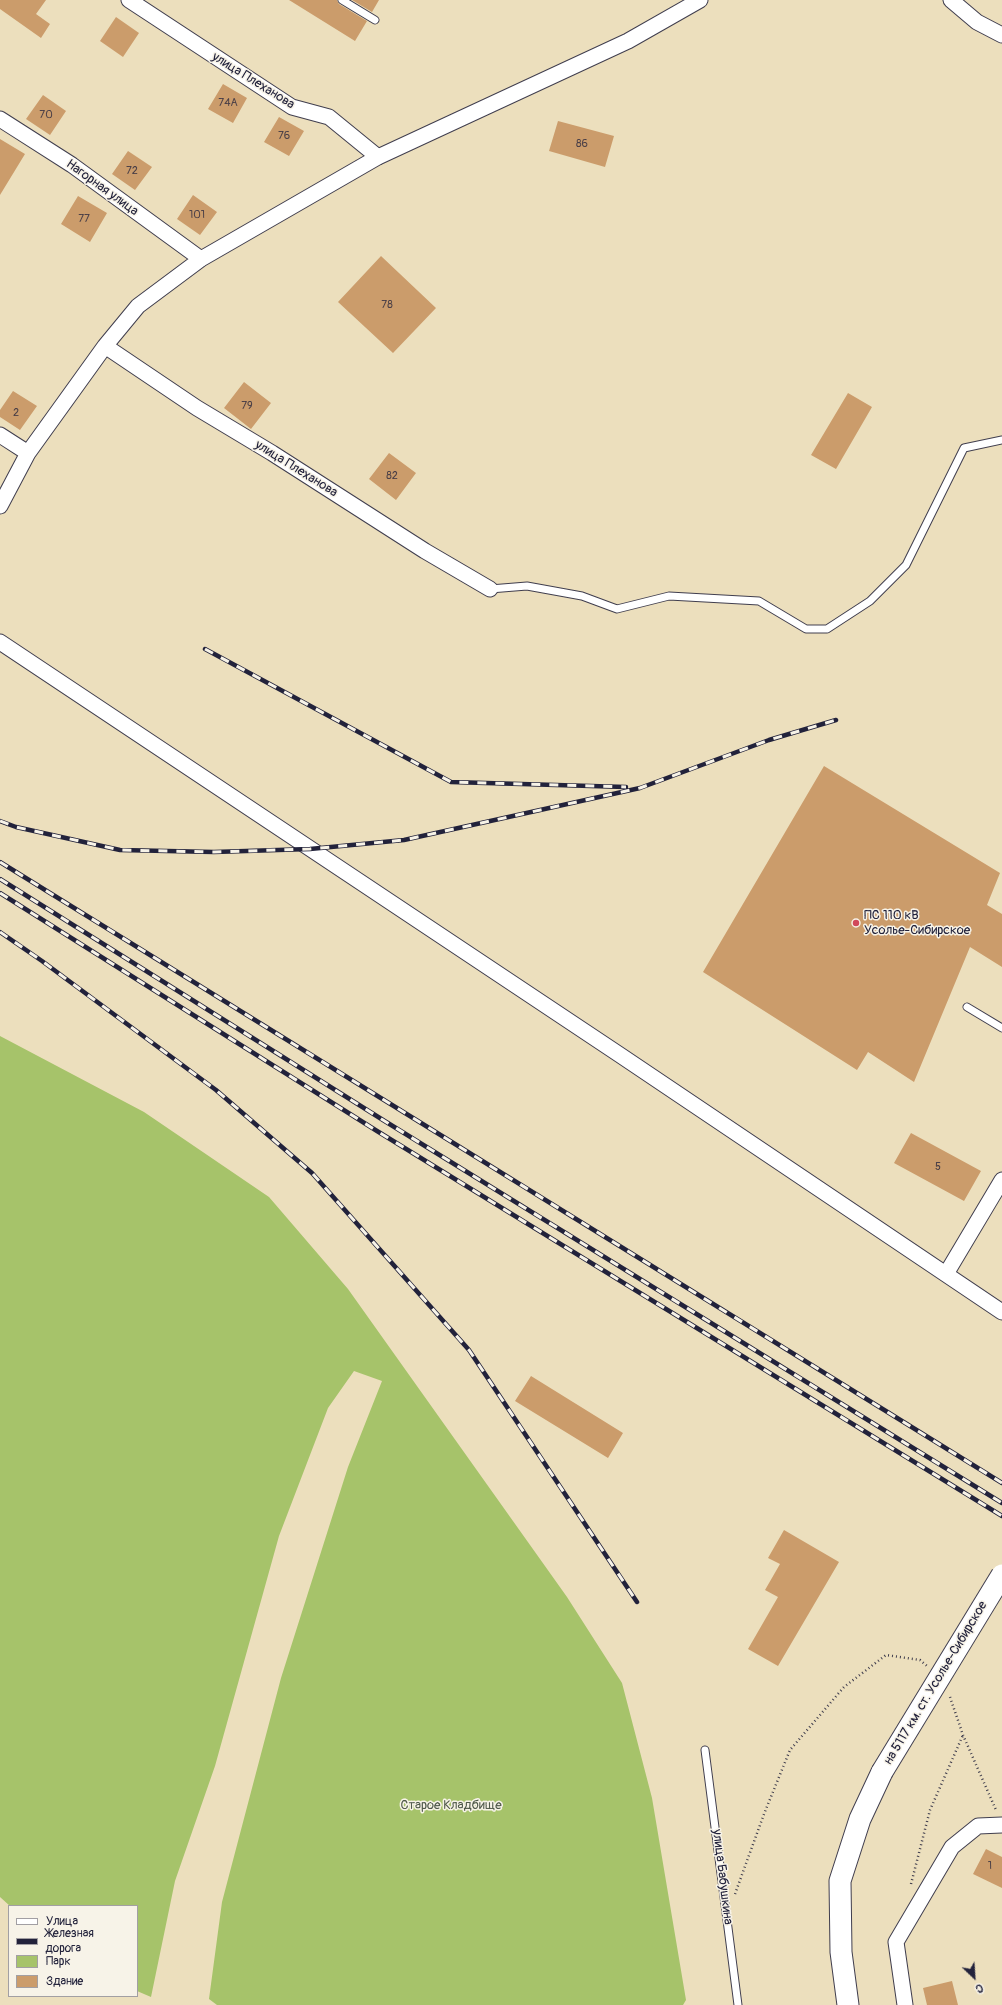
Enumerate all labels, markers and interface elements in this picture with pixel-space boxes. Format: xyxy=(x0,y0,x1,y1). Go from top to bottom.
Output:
street label: улица Плеханова xyxy=(209,49,297,113)
house number: 74А xyxy=(218,96,238,110)
house number: 70 xyxy=(39,108,53,122)
house number: 76 xyxy=(278,129,290,143)
house number: 86 xyxy=(576,137,588,151)
street label: Нагорная улица xyxy=(63,157,141,219)
house number: 72 xyxy=(126,164,138,178)
house number: 101 xyxy=(189,208,205,222)
house number: 77 xyxy=(78,212,90,226)
house number: 78 xyxy=(381,298,393,312)
house number: 79 xyxy=(241,399,253,413)
house number: 2 xyxy=(13,406,19,420)
street label: улица Плеханова xyxy=(252,437,340,501)
house number: 82 xyxy=(386,469,398,483)
place label: ПС 110 кВ Усолье-Сибирское xyxy=(864,908,970,939)
marker: ПС 110 кВ Усолье-Сибирское xyxy=(851,918,861,928)
house number: 5 xyxy=(935,1160,941,1174)
street label: на 5117 км. ст. Усолье-Сибирское xyxy=(881,1599,991,1767)
park label: Старое Кладбище xyxy=(400,1798,502,1814)
street label: улица Бабушкина xyxy=(708,1828,736,1926)
house number: 1 xyxy=(988,1859,992,1873)
legend xyxy=(8,1905,138,1997)
text: Улица xyxy=(46,1914,78,1929)
text: Железная дорога xyxy=(46,1926,94,1956)
text: Парк xyxy=(46,1954,71,1969)
north arrow xyxy=(954,1957,994,1997)
text: Здание xyxy=(46,1974,83,1989)
text: С xyxy=(973,1981,985,1996)

